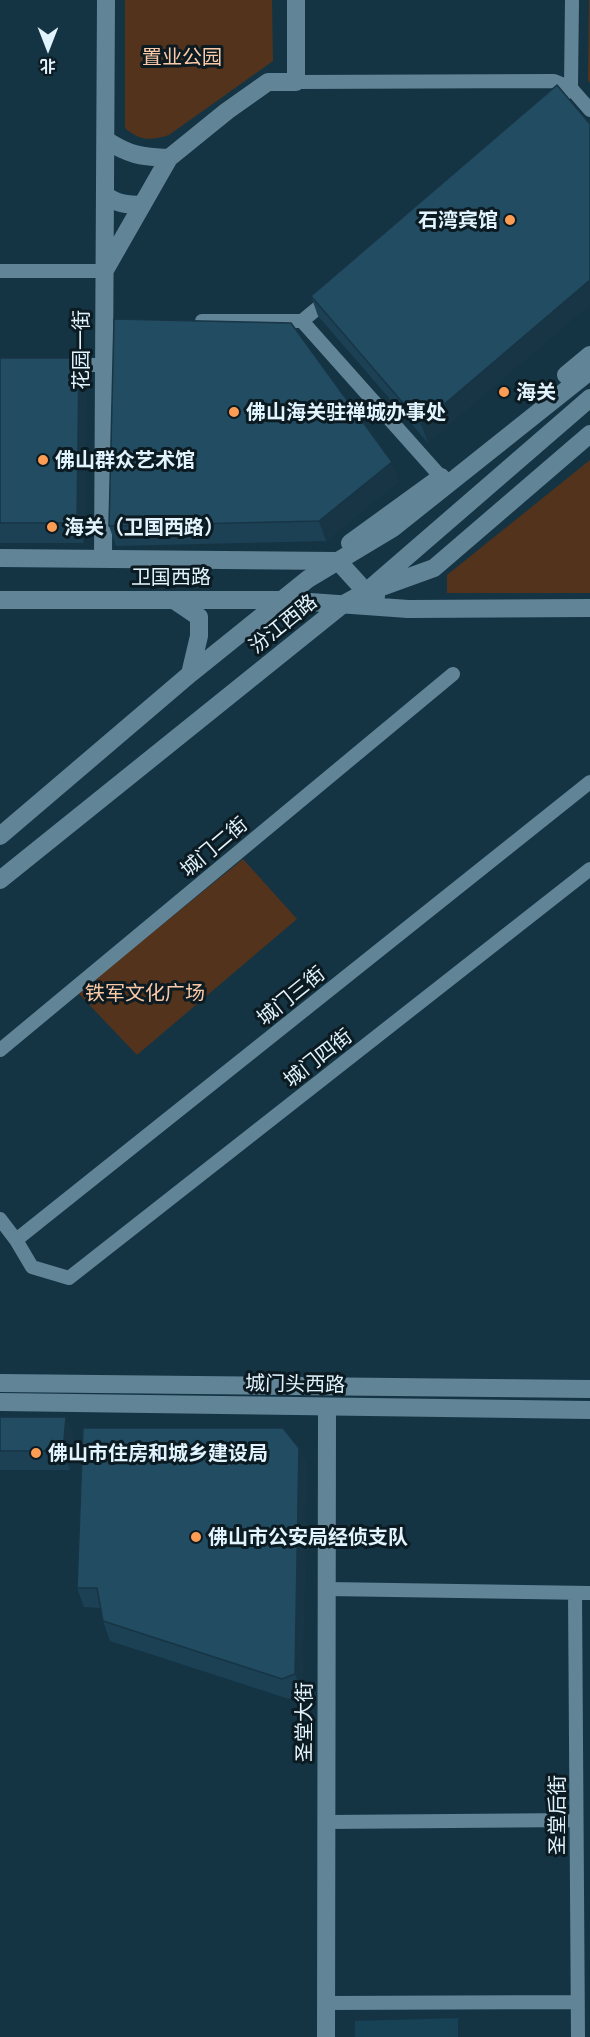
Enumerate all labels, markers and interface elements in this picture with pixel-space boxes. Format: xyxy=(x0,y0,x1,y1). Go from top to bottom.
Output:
north arrow xyxy=(18,18,78,78)
park label: 置业公园 xyxy=(142,45,222,69)
text: 北 xyxy=(40,57,56,76)
place label: 石湾宾馆 xyxy=(418,208,498,232)
marker: 石湾宾馆 xyxy=(503,213,517,227)
street label: 花园一街 xyxy=(69,310,93,390)
place label: 海关 xyxy=(516,380,556,404)
marker: 海关 xyxy=(497,385,511,399)
place label: 佛山海关驻禅城办事处 xyxy=(246,400,446,424)
marker: 佛山海关驻禅城办事处 xyxy=(227,405,241,419)
place label: 佛山群众艺术馆 xyxy=(55,448,195,472)
marker: 佛山群众艺术馆 xyxy=(36,453,50,467)
place label: 海关（卫国西路） xyxy=(64,515,224,539)
marker: 海关（卫国西路） xyxy=(45,520,59,534)
street label: 卫国西路 xyxy=(131,565,211,589)
street label: 汾江西路 xyxy=(244,590,322,658)
street label: 城门二街 xyxy=(176,812,252,882)
street label: 城门三街 xyxy=(252,962,330,1030)
park label: 铁军文化广场 xyxy=(85,981,205,1005)
street label: 城门四街 xyxy=(279,1024,357,1092)
street label: 城门头西路 xyxy=(245,1371,345,1397)
place label: 佛山市住房和城乡建设局 xyxy=(48,1441,268,1465)
marker: 佛山市住房和城乡建设局 xyxy=(29,1446,43,1460)
place label: 佛山市公安局经侦支队 xyxy=(208,1525,408,1549)
marker: 佛山市公安局经侦支队 xyxy=(189,1530,203,1544)
street label: 圣堂大街 xyxy=(292,1682,316,1762)
street label: 圣堂后街 xyxy=(545,1775,569,1855)

